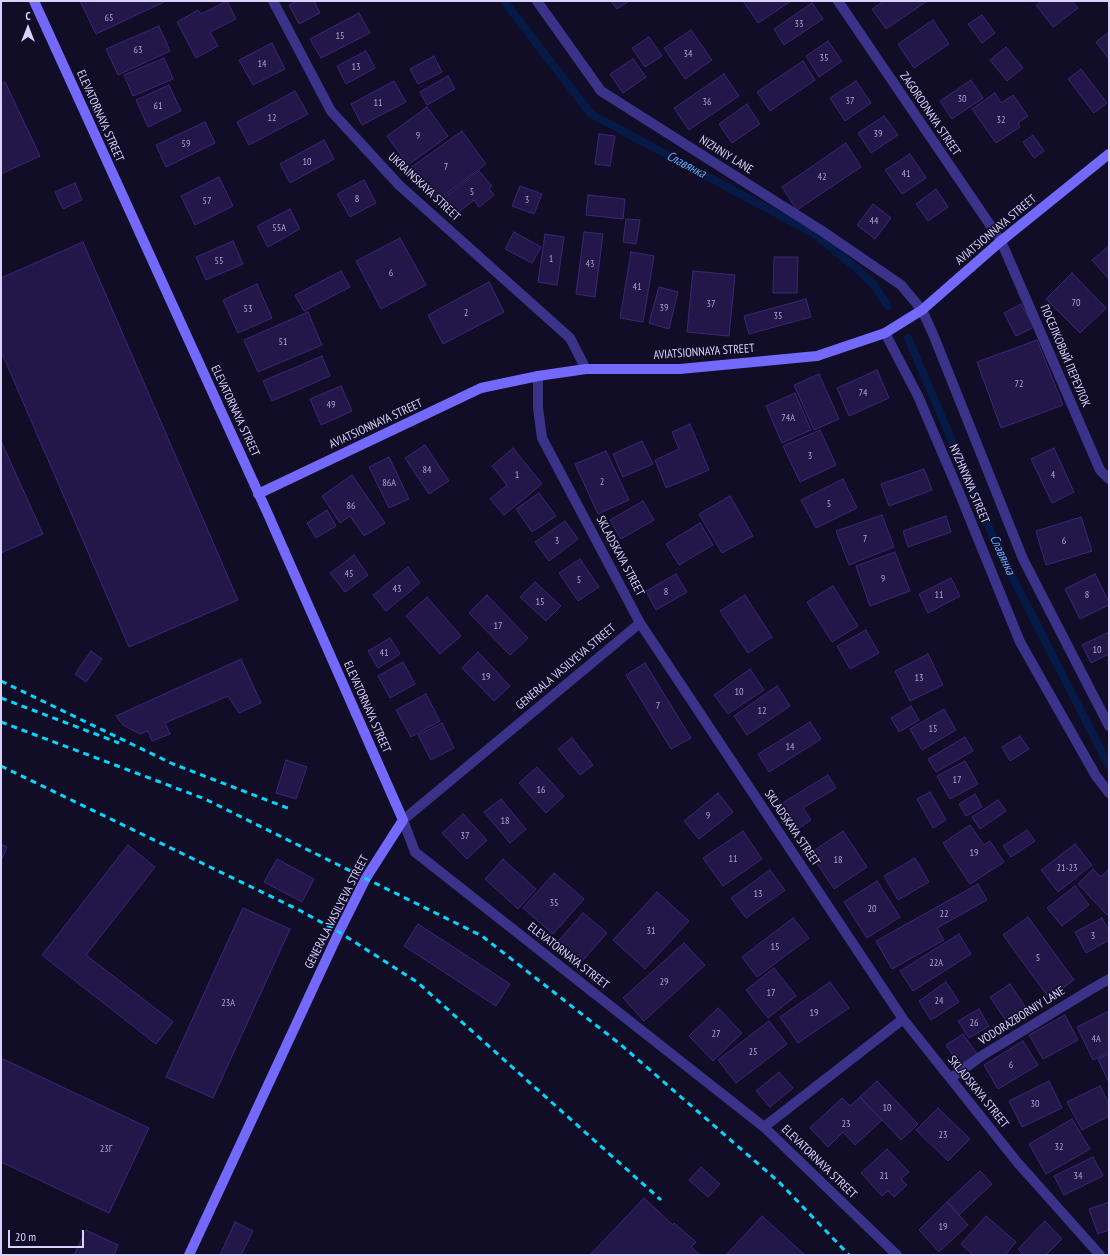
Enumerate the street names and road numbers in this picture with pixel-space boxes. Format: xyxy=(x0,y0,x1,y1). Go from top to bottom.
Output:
street label: ELEVATORNAYA STREET xyxy=(73,68,127,164)
street label: ZAGORODNAYA STREET xyxy=(897,69,963,159)
street label: NIZHNIY LANE xyxy=(697,133,755,177)
street label: UKRAINSKAYA STREET xyxy=(385,150,463,224)
street label: AVIATSIONNAYA STREET xyxy=(953,192,1039,268)
street label: ПОСЕЛКОВЫЙ ПЕРЕУЛОК xyxy=(1037,303,1093,409)
street label: AVIATSIONNAYA STREET xyxy=(653,341,755,363)
street label: ELEVATORNAYA STREET xyxy=(208,363,262,459)
street label: AVIATSIONNAYA STREET xyxy=(327,396,425,452)
street label: NYZHNYAYA STREET xyxy=(946,442,992,526)
street label: SKLADSKAYA STREET xyxy=(593,513,647,599)
street label: GENERALA VASILYEVA STREET xyxy=(513,621,619,713)
street label: ELEVATORNAYA STREET xyxy=(340,659,394,755)
street label: SKLADSKAYA STREET xyxy=(761,787,823,869)
street label: GENERALA VASILYEVA STREET xyxy=(302,853,372,971)
street label: ELEVATORNAYA STREET xyxy=(525,920,611,992)
street label: VODORAZBORNIY LANE xyxy=(976,984,1068,1048)
street label: SKLADSKAYA STREET xyxy=(944,1053,1012,1131)
street label: ELEVATORNAYA STREET xyxy=(778,1122,860,1202)

